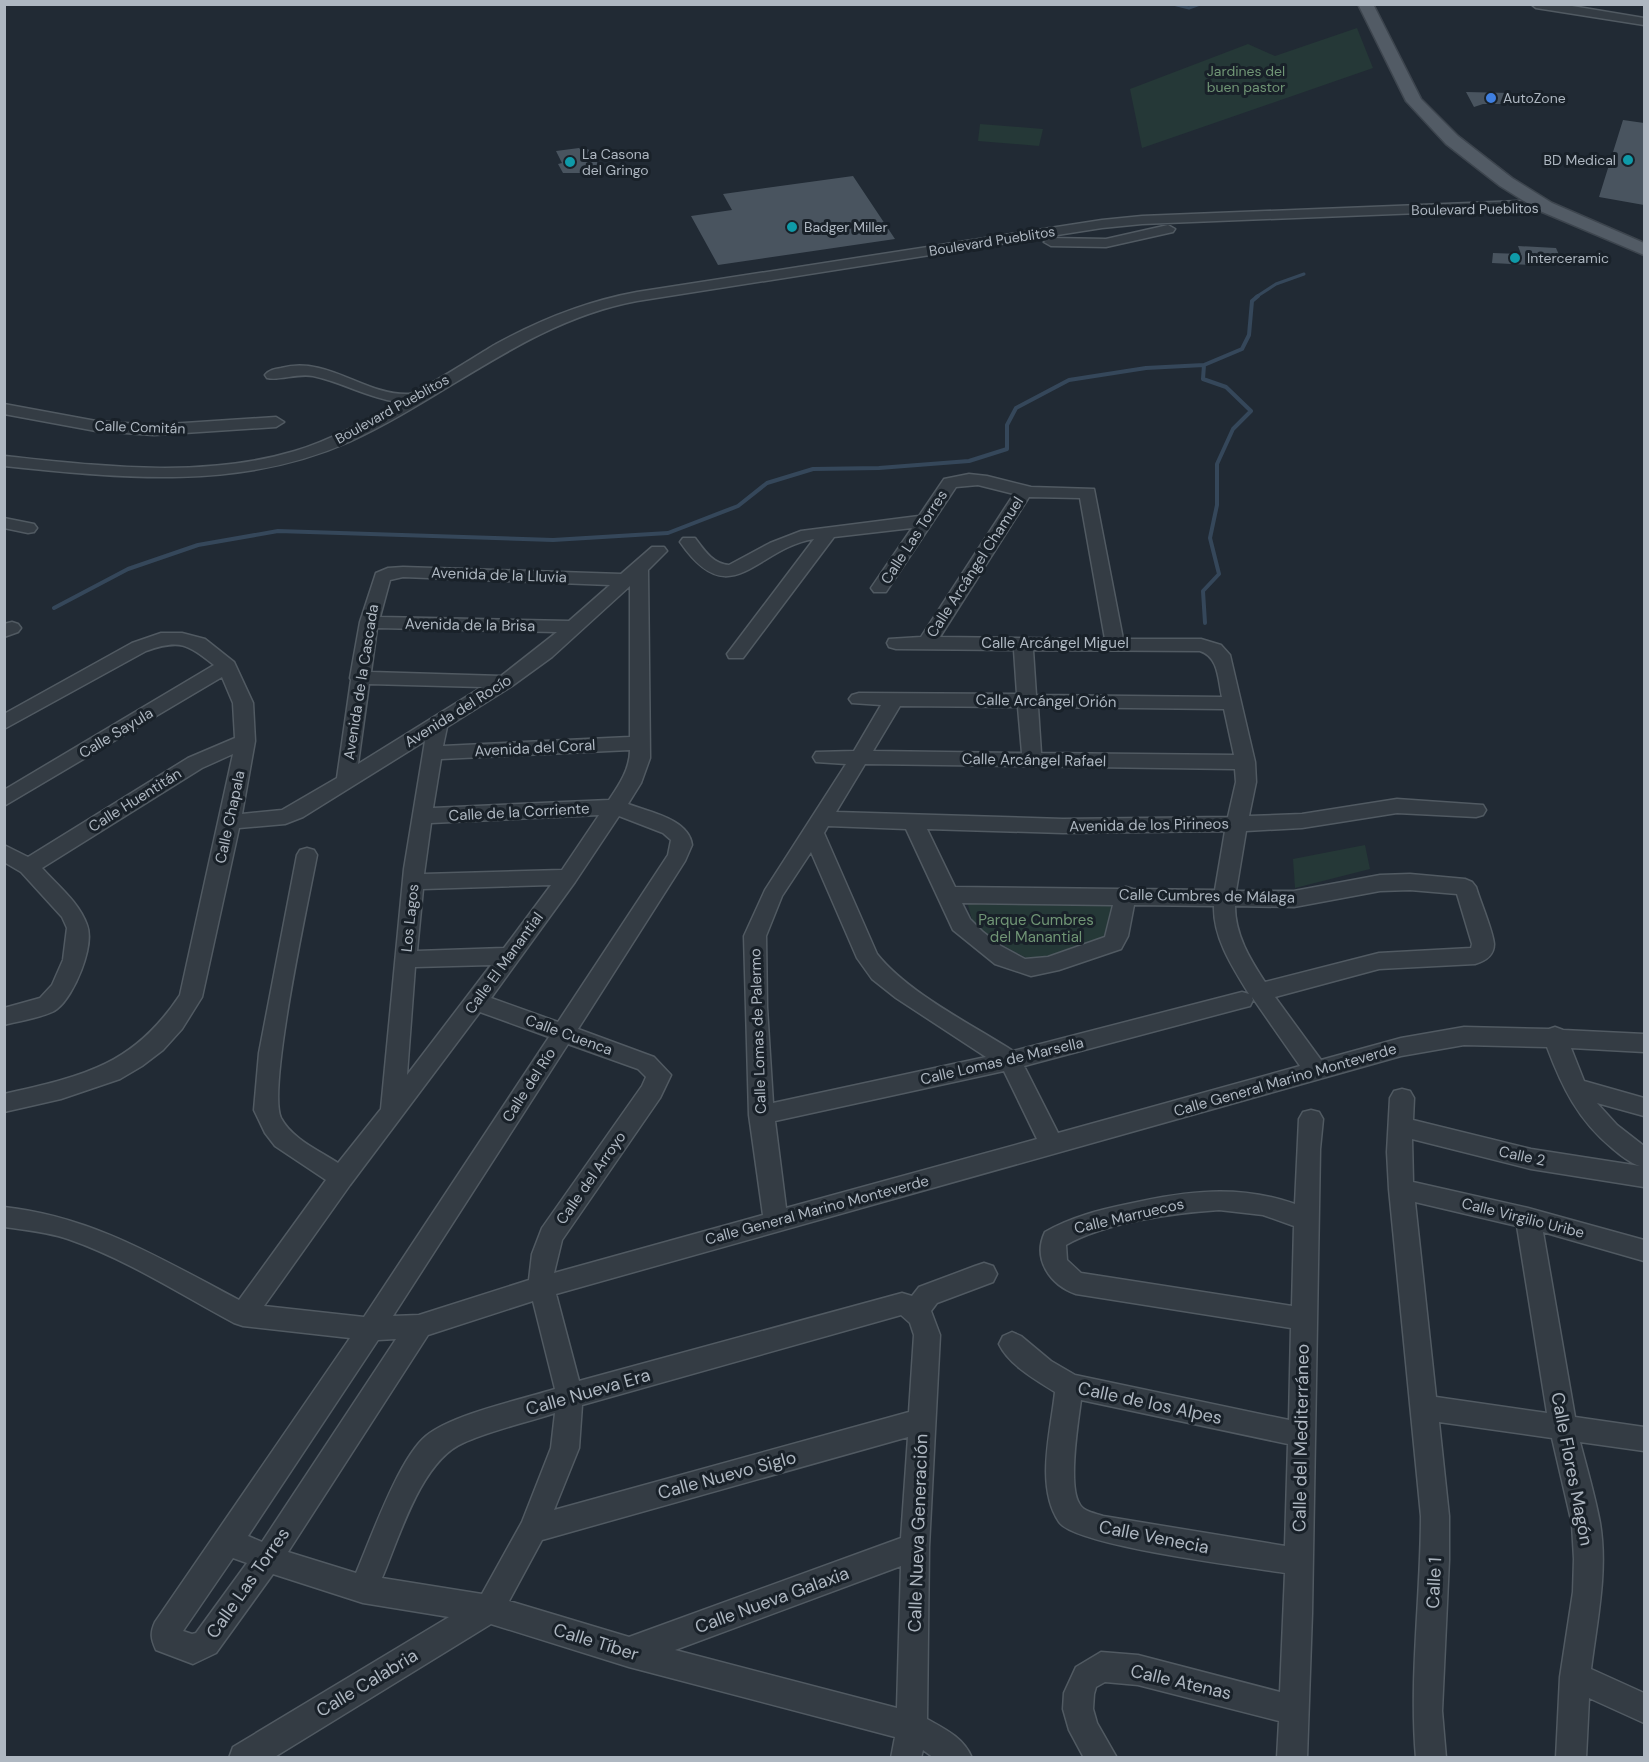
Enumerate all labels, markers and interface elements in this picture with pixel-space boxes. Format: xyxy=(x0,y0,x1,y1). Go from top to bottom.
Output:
park label: Jardines del buen pastor xyxy=(1207,62,1285,96)
place label: AutoZone xyxy=(1503,89,1566,107)
marker: AutoZone xyxy=(1484,91,1498,105)
place label: La Casona del Gringo xyxy=(582,145,649,179)
place label: BD Medical xyxy=(1544,151,1616,169)
marker: BD Medical xyxy=(1621,153,1635,167)
marker: La Casona del Gringo xyxy=(563,155,577,169)
street label: Boulevard Pueblitos xyxy=(1411,199,1539,219)
place label: Badger Miller xyxy=(804,218,888,236)
marker: Badger Miller xyxy=(785,220,799,234)
street label: Boulevard Pueblitos xyxy=(928,222,1056,260)
place label: Interceramic xyxy=(1527,249,1609,267)
marker: Interceramic xyxy=(1508,251,1522,265)
street label: Boulevard Pueblitos xyxy=(332,370,452,448)
street label: Calle Comitán xyxy=(94,416,186,438)
street label: Calle Las Torres xyxy=(876,486,952,588)
street label: Calle Arcángel Chamuel xyxy=(922,493,1028,641)
street label: Avenida de la Lluvia xyxy=(431,563,567,587)
street label: Avenida de la Cascada xyxy=(339,603,383,761)
street label: Avenida de la Brisa xyxy=(405,614,535,636)
street label: Calle Arcángel Miguel xyxy=(981,633,1129,653)
street label: Avenida del Rocío xyxy=(401,670,515,752)
street label: Calle Arcángel Orión xyxy=(975,690,1117,712)
street label: Calle Sayula xyxy=(75,703,157,763)
street label: Avenida del Coral xyxy=(474,735,596,761)
street label: Calle Arcángel Rafael xyxy=(962,749,1106,771)
street label: Calle Huentitán xyxy=(85,763,185,837)
street label: Calle Chapala xyxy=(210,769,250,865)
street label: Calle de la Corriente xyxy=(448,798,590,826)
street label: Avenida de los Pirineos xyxy=(1069,814,1229,836)
street label: Los Lagos xyxy=(396,883,424,953)
street label: Calle Cumbres de Málaga xyxy=(1119,884,1295,908)
street label: Calle El Manantial xyxy=(460,908,548,1018)
park label: Parque Cumbres del Manantial xyxy=(978,910,1094,947)
street label: Calle Lomas de Palermo xyxy=(745,948,771,1114)
street label: Calle Cuenca xyxy=(523,1010,615,1060)
street label: Calle Lomas de Marsella xyxy=(918,1032,1086,1090)
street label: Calle General Marino Monteverde xyxy=(1171,1039,1399,1121)
street label: Calle del Río xyxy=(498,1044,560,1126)
street label: Calle del Arroyo xyxy=(552,1128,631,1228)
street label: Calle 2 xyxy=(1497,1141,1547,1171)
street label: Calle General Marino Monteverde xyxy=(703,1170,931,1250)
street label: Calle Virgilio Uribe xyxy=(1460,1193,1586,1243)
street label: Calle Marruecos xyxy=(1072,1194,1186,1238)
street label: Calle del Mediterráneo xyxy=(1287,1344,1315,1532)
street label: Calle Nueva Era xyxy=(523,1363,653,1421)
street label: Calle de los Alpes xyxy=(1076,1376,1224,1430)
street label: Calle Flores Magón xyxy=(1545,1390,1599,1548)
street label: Calle Nueva Generación xyxy=(903,1433,933,1633)
street label: Calle Nuevo Siglo xyxy=(655,1445,799,1505)
street label: Calle Venecia xyxy=(1097,1515,1211,1559)
street label: Calle Las Torres xyxy=(201,1523,295,1643)
street label: Calle 1 xyxy=(1421,1557,1447,1609)
street label: Calle Nueva Galaxia xyxy=(692,1561,852,1639)
street label: Calle Tíber xyxy=(550,1618,642,1666)
street label: Calle Calabria xyxy=(312,1643,422,1723)
street label: Calle Atenas xyxy=(1128,1659,1234,1705)

